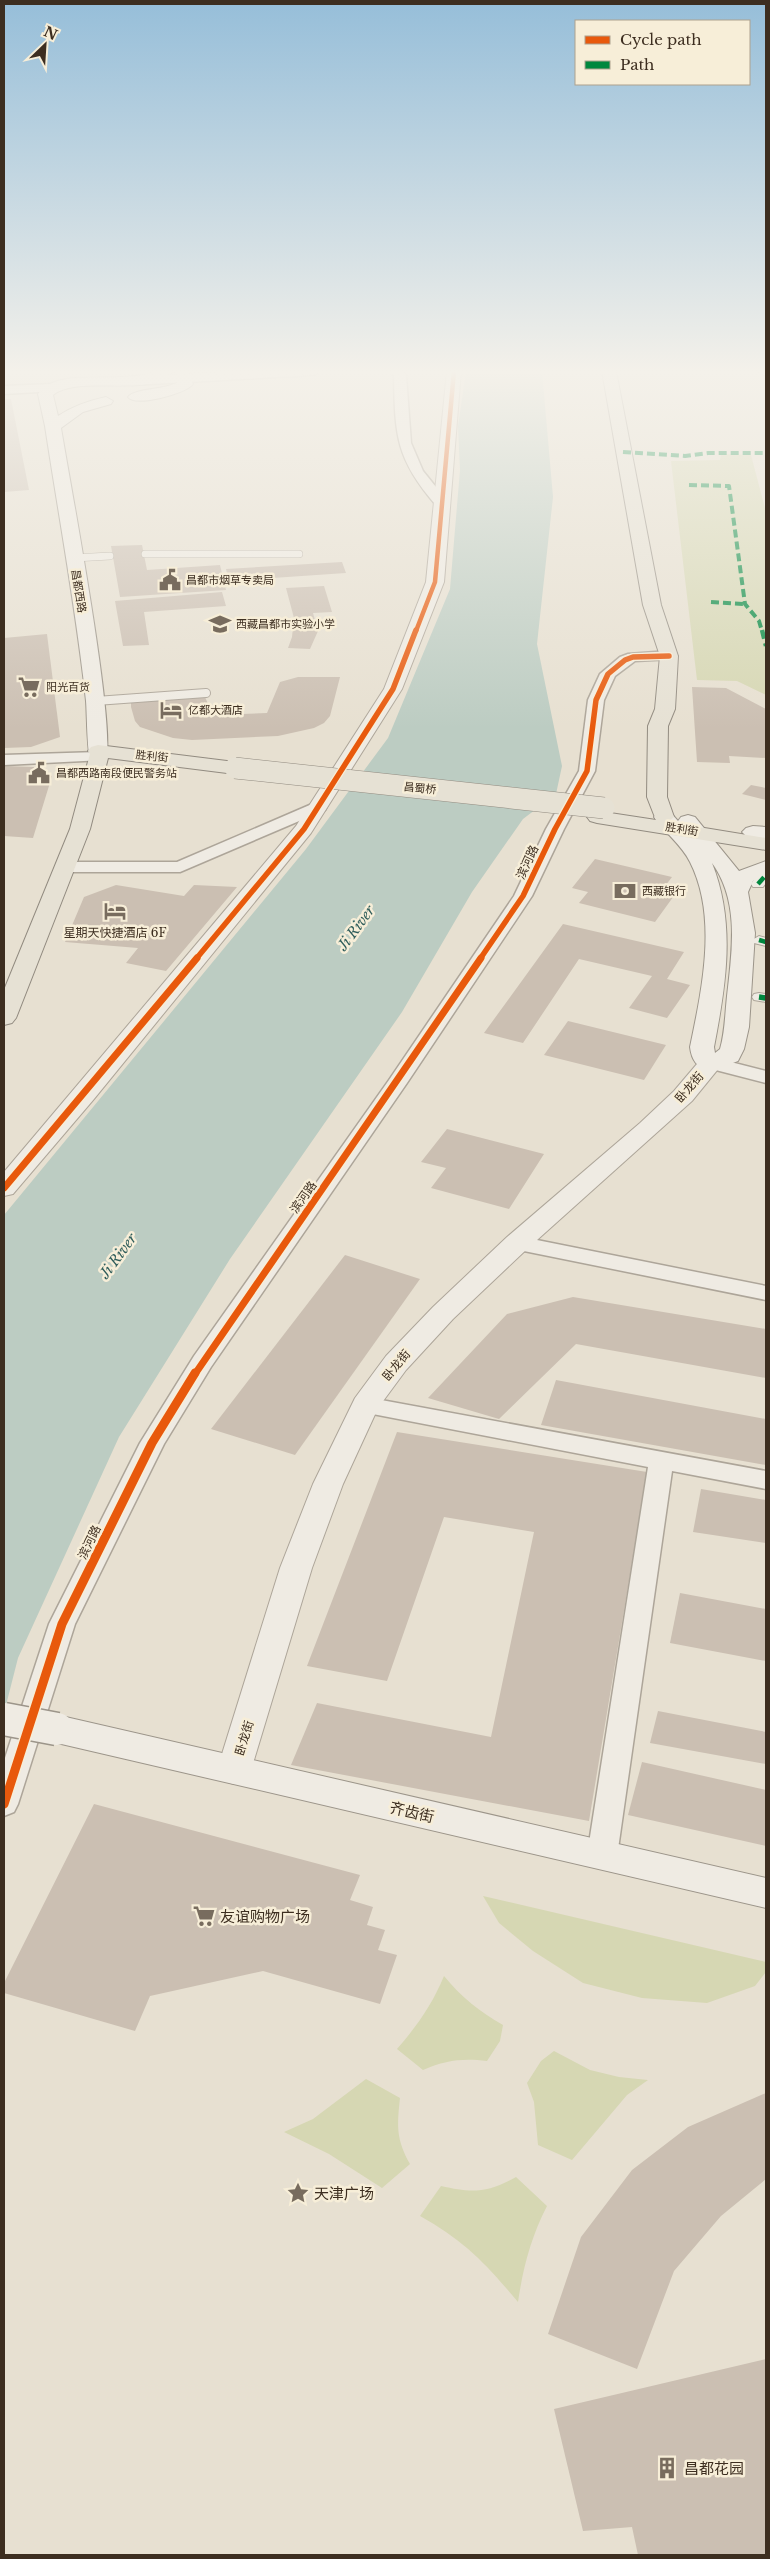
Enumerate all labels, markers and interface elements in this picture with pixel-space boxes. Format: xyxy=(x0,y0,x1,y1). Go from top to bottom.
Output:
north arrow xyxy=(20,20,70,70)
legend xyxy=(575,20,750,85)
text: N xyxy=(41,22,60,44)
text: Cycle path xyxy=(620,30,702,49)
text: Path xyxy=(620,55,654,74)
public building icon: 昌都市烟草专卖局 xyxy=(157,567,183,593)
street label: 昌都西路 xyxy=(69,568,89,614)
place label: 昌都市烟草专卖局 xyxy=(186,573,274,587)
school or university icon: 西藏昌都市实验小学 xyxy=(207,611,233,637)
place label: 西藏昌都市实验小学 xyxy=(236,617,335,631)
supermarket icon: 阳光百货 xyxy=(16,674,42,700)
place label: 阳光百货 xyxy=(46,680,90,694)
hotel icon: 亿都大酒店 xyxy=(158,697,184,723)
place label: 亿都大酒店 xyxy=(188,703,243,717)
street label: 胜利街 xyxy=(135,747,169,765)
public building icon: 昌都西路南段便民警务站 xyxy=(26,760,52,786)
place label: 昌都西路南段便民警务站 xyxy=(56,766,177,780)
street label: 昌蜀桥 xyxy=(403,779,437,797)
street label: 胜利街 xyxy=(665,820,699,838)
street label: 滨河路 xyxy=(513,843,541,881)
bank icon: 西藏银行 xyxy=(612,878,638,904)
place label: 西藏银行 xyxy=(642,884,686,898)
hotel icon: 星期天快捷酒店 6F xyxy=(102,898,128,924)
water label: Ji River xyxy=(333,901,379,955)
place label: 星期天快捷酒店 6F xyxy=(63,925,167,940)
street label: 卧龙街 xyxy=(672,1068,706,1106)
street label: 滨河路 xyxy=(287,1178,319,1216)
water label: Ji River xyxy=(95,1229,141,1283)
street label: 卧龙街 xyxy=(379,1346,413,1384)
street label: 滨河路 xyxy=(74,1523,104,1561)
street label: 卧龙街 xyxy=(232,1719,256,1757)
street label: 齐齿街 xyxy=(388,1798,436,1826)
supermarket icon: 友谊购物广场 xyxy=(191,1903,217,1929)
place label: 友谊购物广场 xyxy=(220,1907,310,1926)
place icon: 天津广场 xyxy=(285,2180,311,2206)
place label: 天津广场 xyxy=(314,2184,374,2203)
building icon: 昌都花园 xyxy=(654,2455,680,2481)
place label: 昌都花园 xyxy=(684,2459,744,2478)

